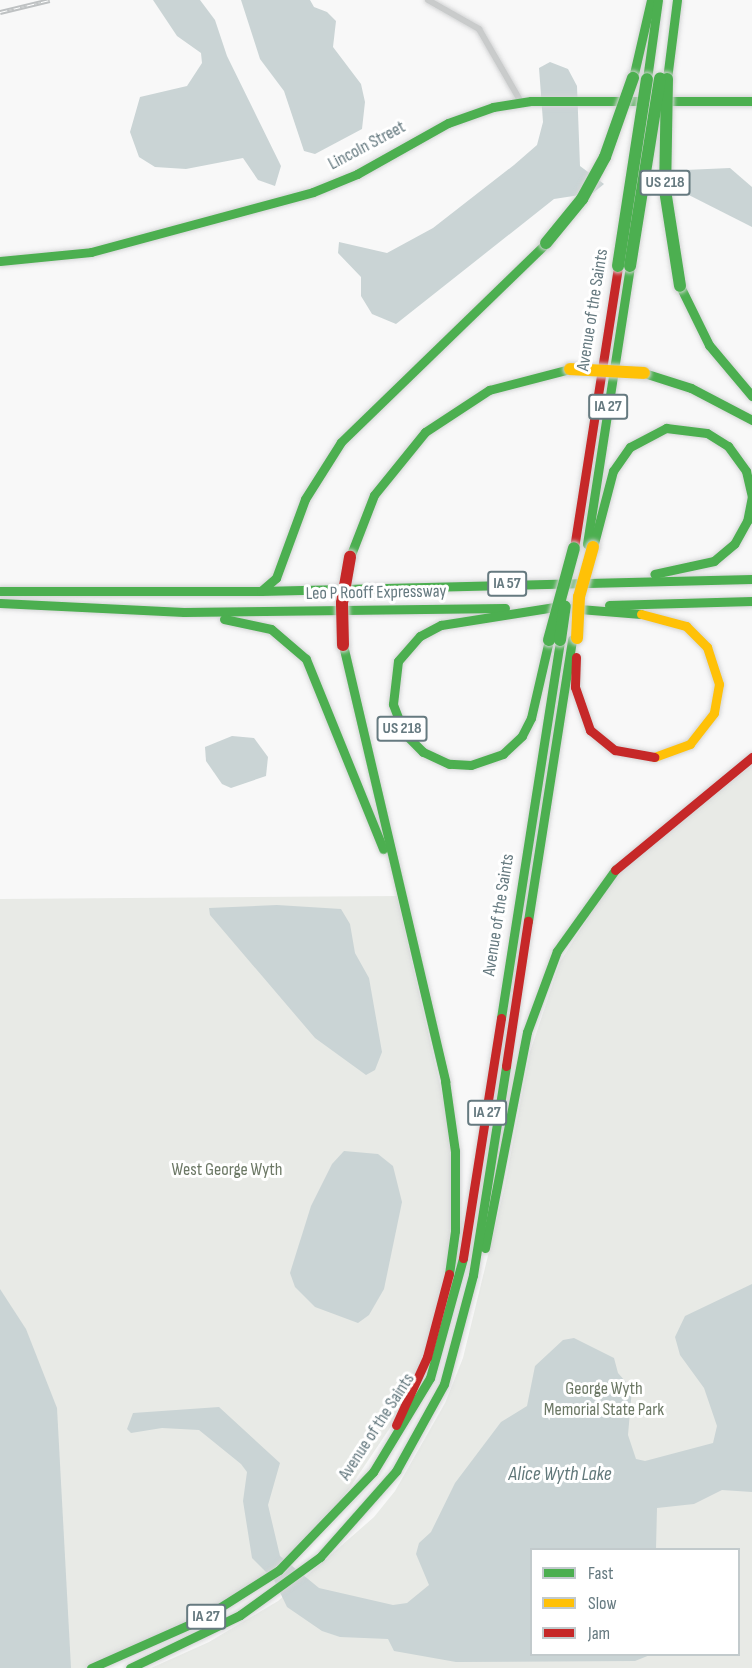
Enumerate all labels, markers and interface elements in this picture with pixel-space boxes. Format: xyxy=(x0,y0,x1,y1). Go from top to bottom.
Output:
street label: Lincoln Street xyxy=(325,117,409,175)
road number: US 218 xyxy=(640,170,690,196)
street label: Avenue of the Saints xyxy=(573,247,613,373)
road number: IA 27 xyxy=(587,394,629,420)
road number: IA 57 xyxy=(486,571,528,597)
street label: Leo P Rooff Expressway xyxy=(305,581,447,605)
road number: US 218 xyxy=(376,716,428,742)
street label: Avenue of the Saints xyxy=(479,852,519,978)
road number: IA 27 xyxy=(466,1100,508,1126)
park label: West George Wyth xyxy=(172,1159,282,1181)
street label: Avenue of the Saints xyxy=(334,1369,420,1485)
park label: George Wyth Memorial State Park xyxy=(544,1379,664,1422)
water label: Alice Wyth Lake xyxy=(508,1462,612,1486)
legend xyxy=(530,1548,740,1656)
text: Fast xyxy=(588,1563,613,1584)
text: Slow xyxy=(588,1593,617,1614)
road number: IA 27 xyxy=(185,1604,227,1630)
text: Jam xyxy=(588,1623,610,1644)

